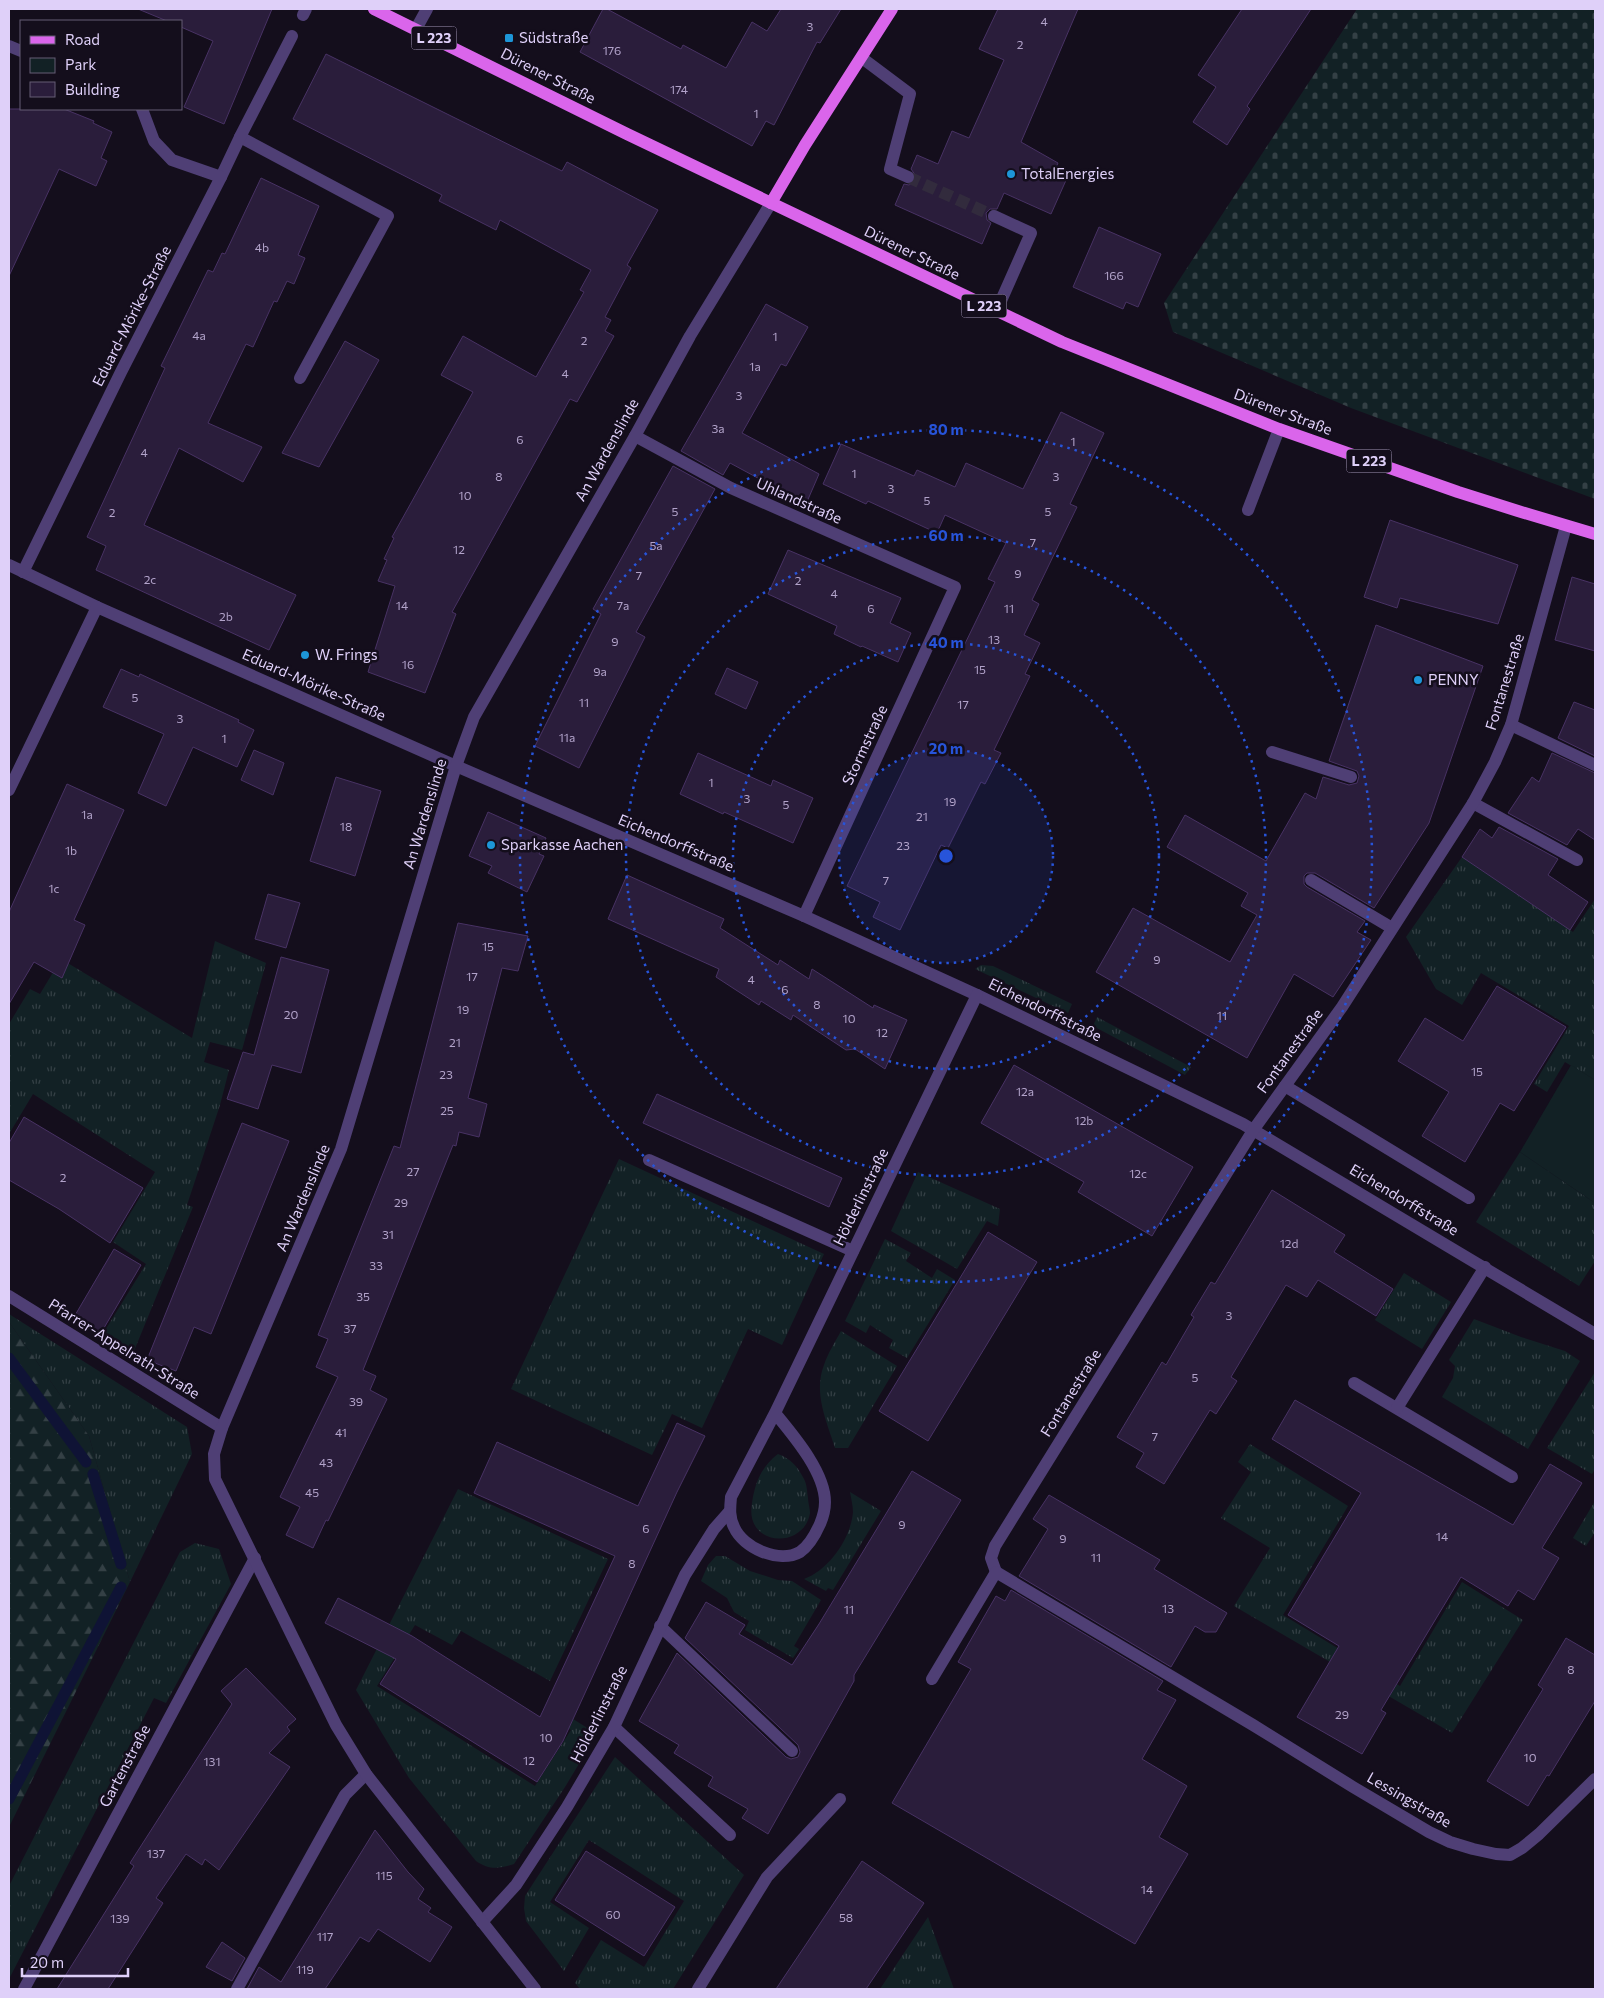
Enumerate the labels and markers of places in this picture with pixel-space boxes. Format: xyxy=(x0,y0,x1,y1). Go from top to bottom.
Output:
place label: Südstraße xyxy=(519,28,589,46)
marker: Südstraße xyxy=(503,32,515,44)
place label: TotalEnergies xyxy=(1021,164,1114,182)
marker: TotalEnergies xyxy=(1005,168,1017,180)
place label: W. Frings xyxy=(315,645,378,663)
marker: W. Frings xyxy=(299,649,311,661)
place label: PENNY xyxy=(1428,670,1479,688)
marker: PENNY xyxy=(1412,674,1424,686)
place label: Sparkasse Aachen xyxy=(501,835,623,853)
marker: Sparkasse Aachen xyxy=(485,839,497,851)
centre of rings xyxy=(937,847,955,865)

